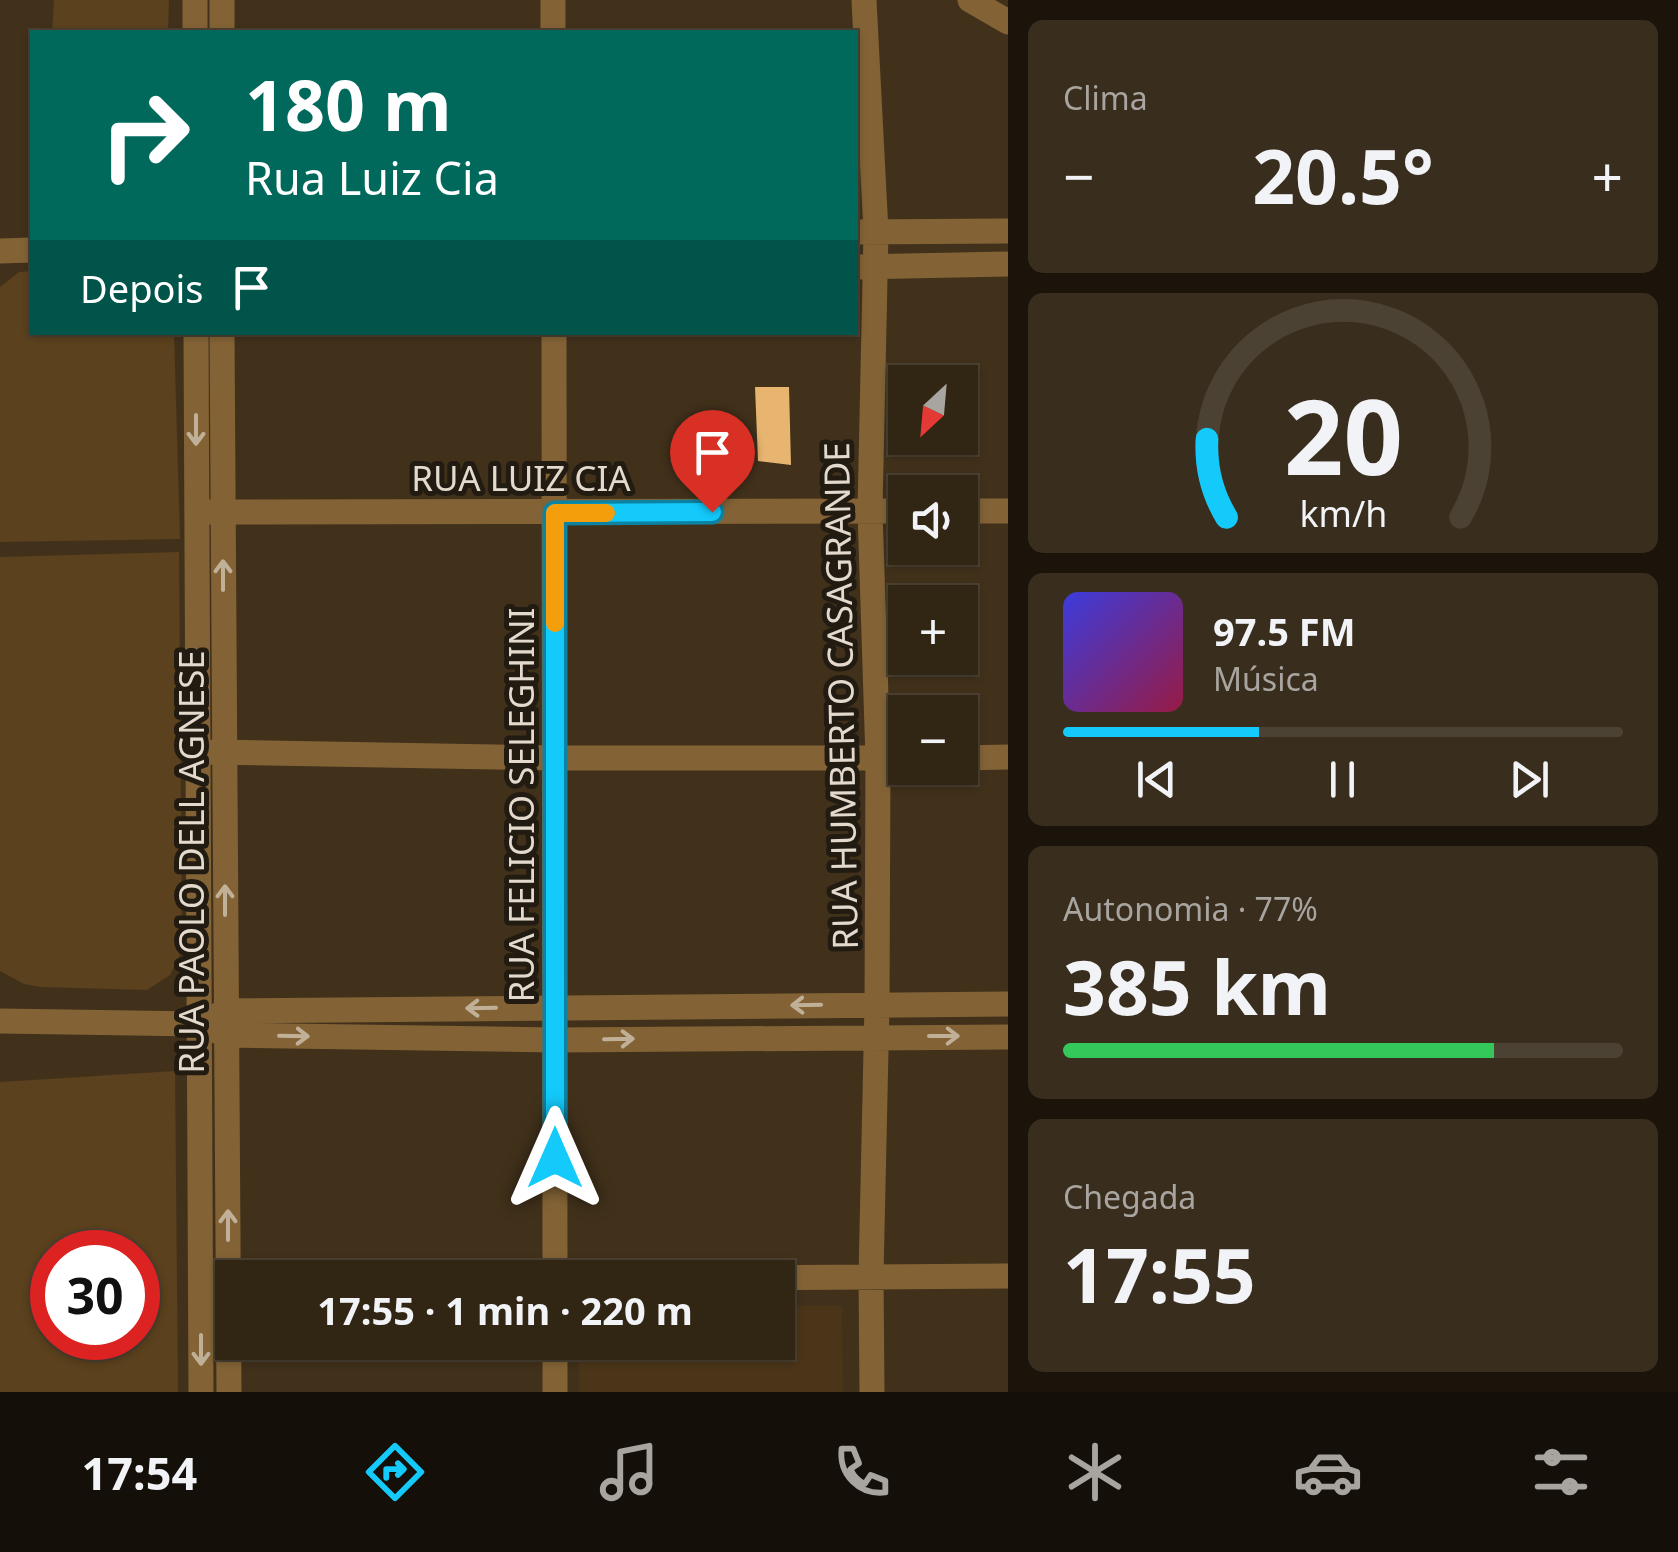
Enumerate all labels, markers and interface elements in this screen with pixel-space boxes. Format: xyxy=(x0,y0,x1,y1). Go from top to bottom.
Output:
text: 180 m xyxy=(245,56,452,152)
icon: right xyxy=(80,70,210,200)
text: Clima xyxy=(1063,76,1148,119)
text: 20.5° xyxy=(1252,124,1434,226)
text: − xyxy=(1063,138,1094,213)
text: + xyxy=(1592,138,1623,213)
text: Rua Luiz Cia xyxy=(245,147,499,208)
icon: arrive xyxy=(224,260,279,315)
text: Depois xyxy=(80,262,204,314)
text: 20 xyxy=(1284,364,1402,505)
north arrow xyxy=(888,365,978,455)
map controls xyxy=(888,365,978,785)
pin xyxy=(670,410,755,513)
one-way arrow xyxy=(186,412,206,445)
icon: arrive xyxy=(685,425,740,480)
street label: RUA HUMBERTO CASAGRANDE xyxy=(812,442,868,950)
street label: RUA LUIZ CIA xyxy=(411,454,631,501)
button: sound xyxy=(888,475,978,565)
text: km/h xyxy=(1299,489,1387,537)
one-way arrow xyxy=(214,559,232,592)
button: + xyxy=(888,585,978,675)
text: 97.5 FM xyxy=(1213,605,1355,657)
street label: RUA FELICIO SELEGHINI xyxy=(497,608,544,1002)
street label: RUA PAOLO DELL AGNESE xyxy=(167,650,214,1074)
text: Música xyxy=(1213,657,1319,700)
button: − xyxy=(888,695,978,785)
icon: previous xyxy=(1129,752,1184,807)
icon: pause xyxy=(1315,752,1370,807)
icon: next xyxy=(1502,752,1557,807)
one-way arrow xyxy=(216,884,234,916)
text: Autonomia · 77% xyxy=(1063,887,1318,930)
text: 385 km xyxy=(1063,935,1331,1037)
one-way arrow xyxy=(790,996,822,1015)
one-way arrow xyxy=(465,999,497,1018)
one-way arrow xyxy=(278,1026,310,1046)
one-way arrow xyxy=(928,1026,960,1046)
one-way arrow xyxy=(602,1030,635,1048)
position arrow xyxy=(503,1106,607,1210)
text: Chegada xyxy=(1063,1175,1196,1218)
one-way arrow xyxy=(218,1209,238,1242)
text: 17:55 xyxy=(1063,1223,1256,1325)
speed limit sign: 30 xyxy=(30,1230,160,1360)
text: 17:55 · 1 min · 220 m xyxy=(317,1284,693,1336)
one-way arrow xyxy=(192,1332,210,1365)
icon: directions xyxy=(360,1437,430,1507)
icon: music xyxy=(594,1437,664,1507)
icon: phone xyxy=(827,1437,897,1507)
icon: climate xyxy=(1060,1437,1130,1507)
icon: car xyxy=(1293,1437,1363,1507)
icon: filters xyxy=(1526,1437,1596,1507)
text: 17:54 xyxy=(82,1442,197,1503)

